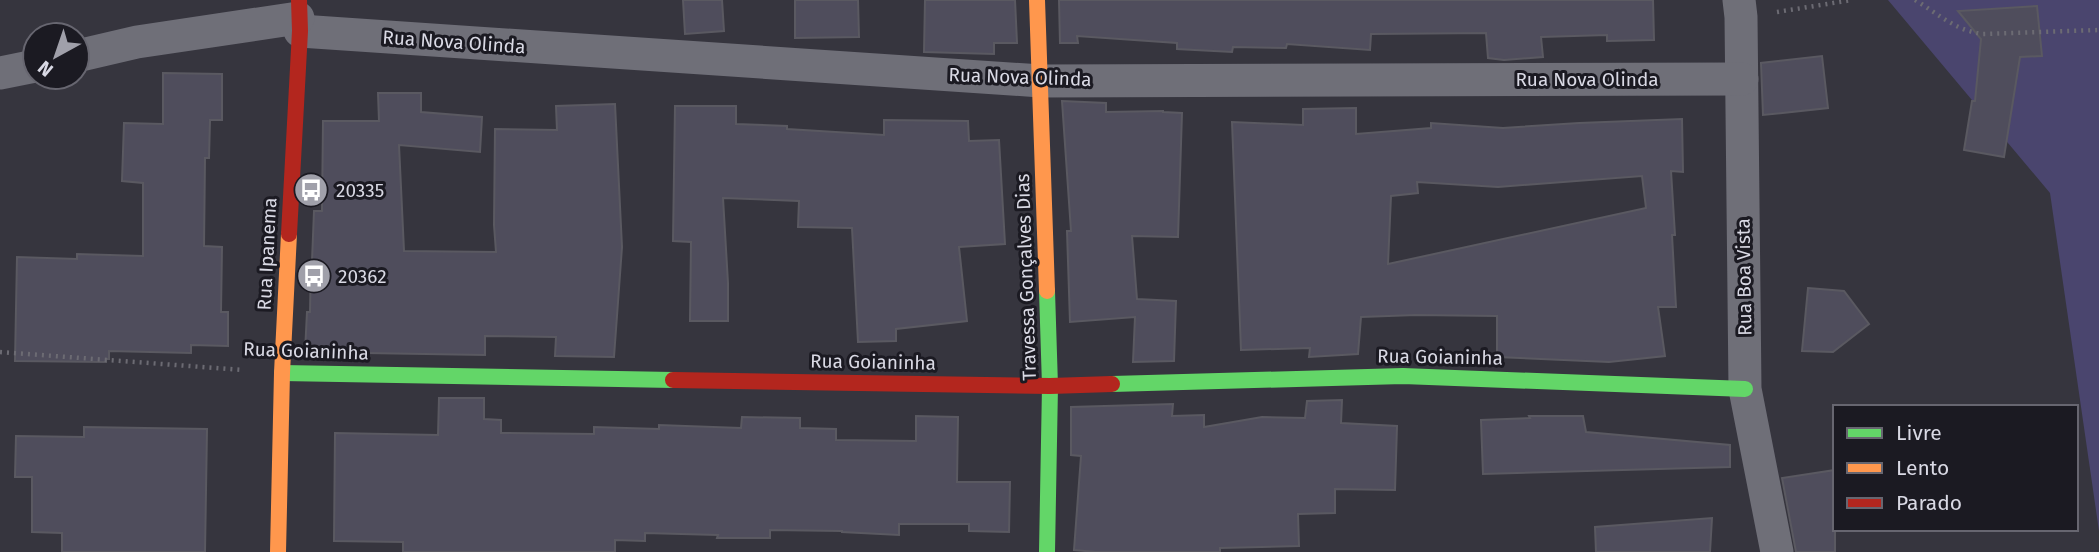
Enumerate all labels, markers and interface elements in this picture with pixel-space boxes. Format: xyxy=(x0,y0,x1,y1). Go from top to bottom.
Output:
north arrow xyxy=(21,21,91,91)
street label: Rua Nova Olinda xyxy=(382,26,526,58)
text: N xyxy=(33,56,58,82)
street label: Rua Nova Olinda xyxy=(948,63,1092,91)
street label: Rua Nova Olinda xyxy=(1515,68,1659,91)
bus stop icon: 20335 xyxy=(292,171,330,209)
street label: Travessa Gonçalves Dias xyxy=(1011,173,1041,381)
place label: 20335 xyxy=(336,179,384,202)
street label: Rua Ipanema xyxy=(253,197,281,311)
street label: Rua Boa Vista xyxy=(1731,218,1757,336)
bus stop icon: 20362 xyxy=(295,257,333,295)
place label: 20362 xyxy=(338,265,387,288)
street label: Rua Goianinha xyxy=(243,337,369,365)
street label: Rua Goianinha xyxy=(1377,344,1503,370)
street label: Rua Goianinha xyxy=(810,349,936,375)
legend xyxy=(1833,405,2078,531)
text: Livre xyxy=(1896,420,1942,446)
text: Lento xyxy=(1896,455,1949,481)
text: Parado xyxy=(1896,490,1962,516)

